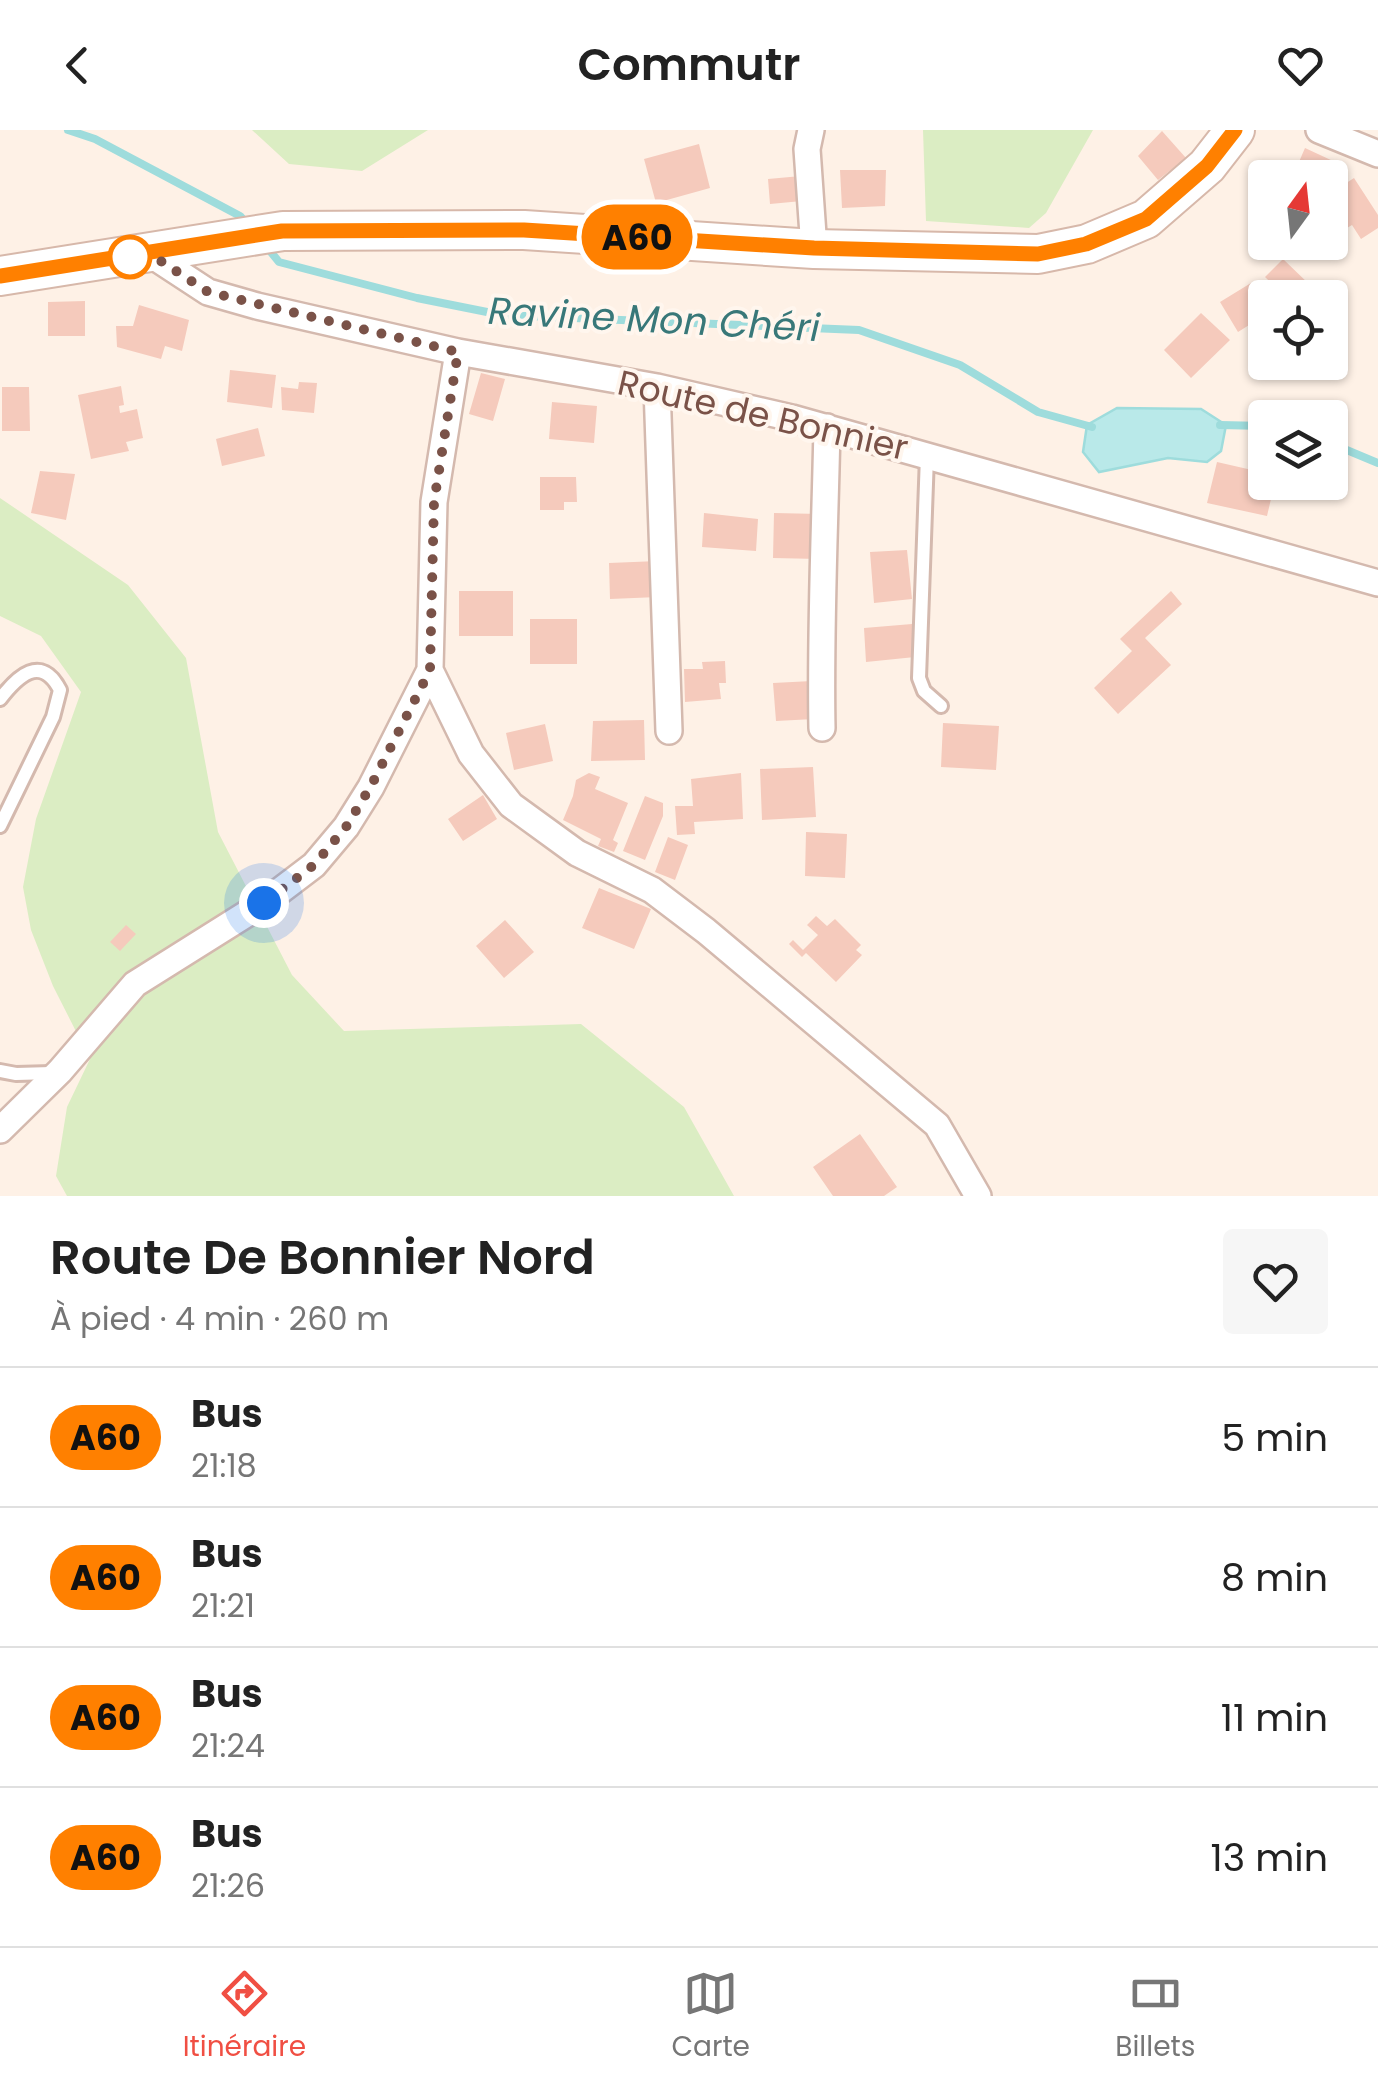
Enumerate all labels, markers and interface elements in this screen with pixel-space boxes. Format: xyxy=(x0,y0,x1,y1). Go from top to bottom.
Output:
text: Commutr xyxy=(578,33,800,96)
icon: back xyxy=(50,38,105,93)
icon: heart xyxy=(1273,38,1328,93)
north arrow xyxy=(1248,160,1348,260)
map controls xyxy=(1248,160,1348,500)
line badge: A60 xyxy=(580,204,694,270)
text: A60 xyxy=(602,213,672,262)
unlabelled marker xyxy=(109,236,151,278)
button: locate xyxy=(1248,280,1348,380)
water label: Ravine Mon Chéri xyxy=(487,284,822,354)
street label: Route de Bonnier xyxy=(613,358,913,472)
button: layers xyxy=(1248,400,1348,500)
your location xyxy=(239,878,289,928)
text: Route De Bonnier Nord xyxy=(50,1224,595,1291)
button: heart xyxy=(1223,1229,1328,1334)
text: À pied · 4 min · 260 m xyxy=(50,1296,389,1341)
text: Bus xyxy=(191,1387,263,1440)
text: 5 min xyxy=(1221,1411,1328,1464)
text: A60 xyxy=(70,1413,141,1462)
text: 21:18 xyxy=(191,1443,257,1488)
text: Bus xyxy=(191,1527,263,1580)
text: 8 min xyxy=(1221,1551,1328,1604)
text: A60 xyxy=(70,1553,141,1602)
text: 21:21 xyxy=(191,1583,255,1628)
text: Bus xyxy=(191,1667,263,1720)
text: 11 min xyxy=(1221,1691,1328,1744)
text: A60 xyxy=(70,1693,141,1742)
text: 21:24 xyxy=(191,1723,265,1768)
text: Bus xyxy=(191,1807,263,1860)
text: 13 min xyxy=(1211,1831,1328,1884)
text: A60 xyxy=(70,1833,141,1882)
text: 21:26 xyxy=(191,1863,265,1908)
tab: Itinéraire xyxy=(183,1966,306,2068)
tab: Carte xyxy=(671,1966,750,2068)
tab: Billets xyxy=(1115,1966,1195,2068)

